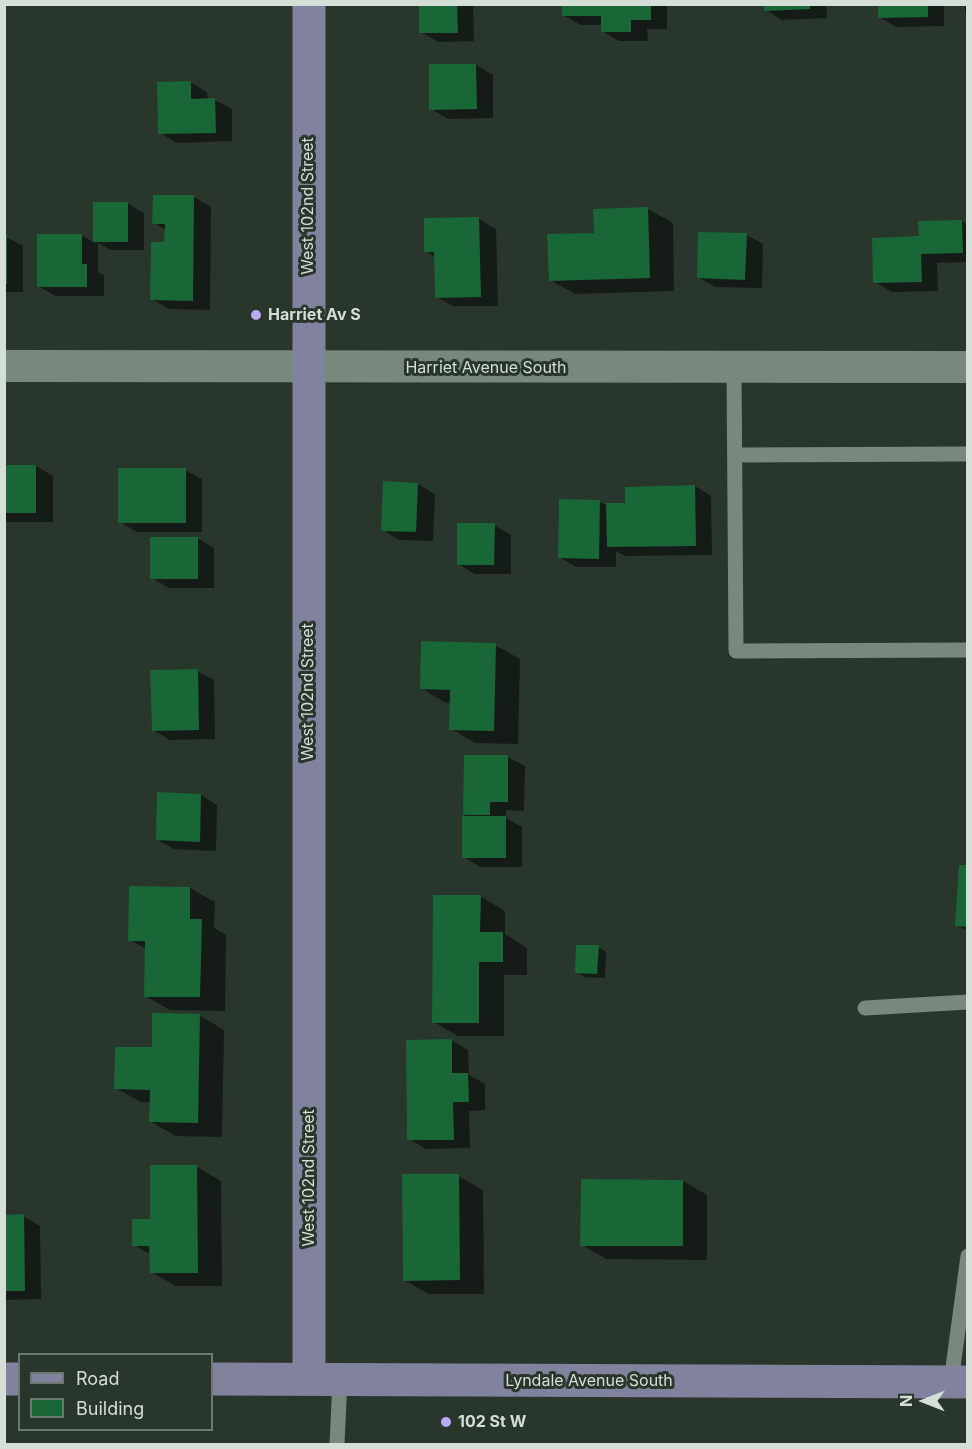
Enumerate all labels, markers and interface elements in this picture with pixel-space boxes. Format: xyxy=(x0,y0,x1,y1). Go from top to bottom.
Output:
street label: West 102nd Street xyxy=(298,137,318,275)
place label: Harriet Av S xyxy=(268,305,361,325)
marker: Harriet Av S xyxy=(249,308,263,322)
street label: Harriet Avenue South xyxy=(405,358,567,378)
street label: West 102nd Street xyxy=(298,623,318,761)
street label: West 102nd Street xyxy=(299,1109,319,1247)
legend xyxy=(18,1353,213,1431)
text: Road xyxy=(76,1368,119,1389)
street label: Lyndale Avenue South xyxy=(505,1371,673,1391)
north arrow xyxy=(894,1371,954,1431)
text: N xyxy=(896,1395,916,1407)
text: Building xyxy=(76,1398,144,1419)
place label: 102 St W xyxy=(458,1412,526,1432)
marker: 102 St W xyxy=(439,1415,453,1429)

